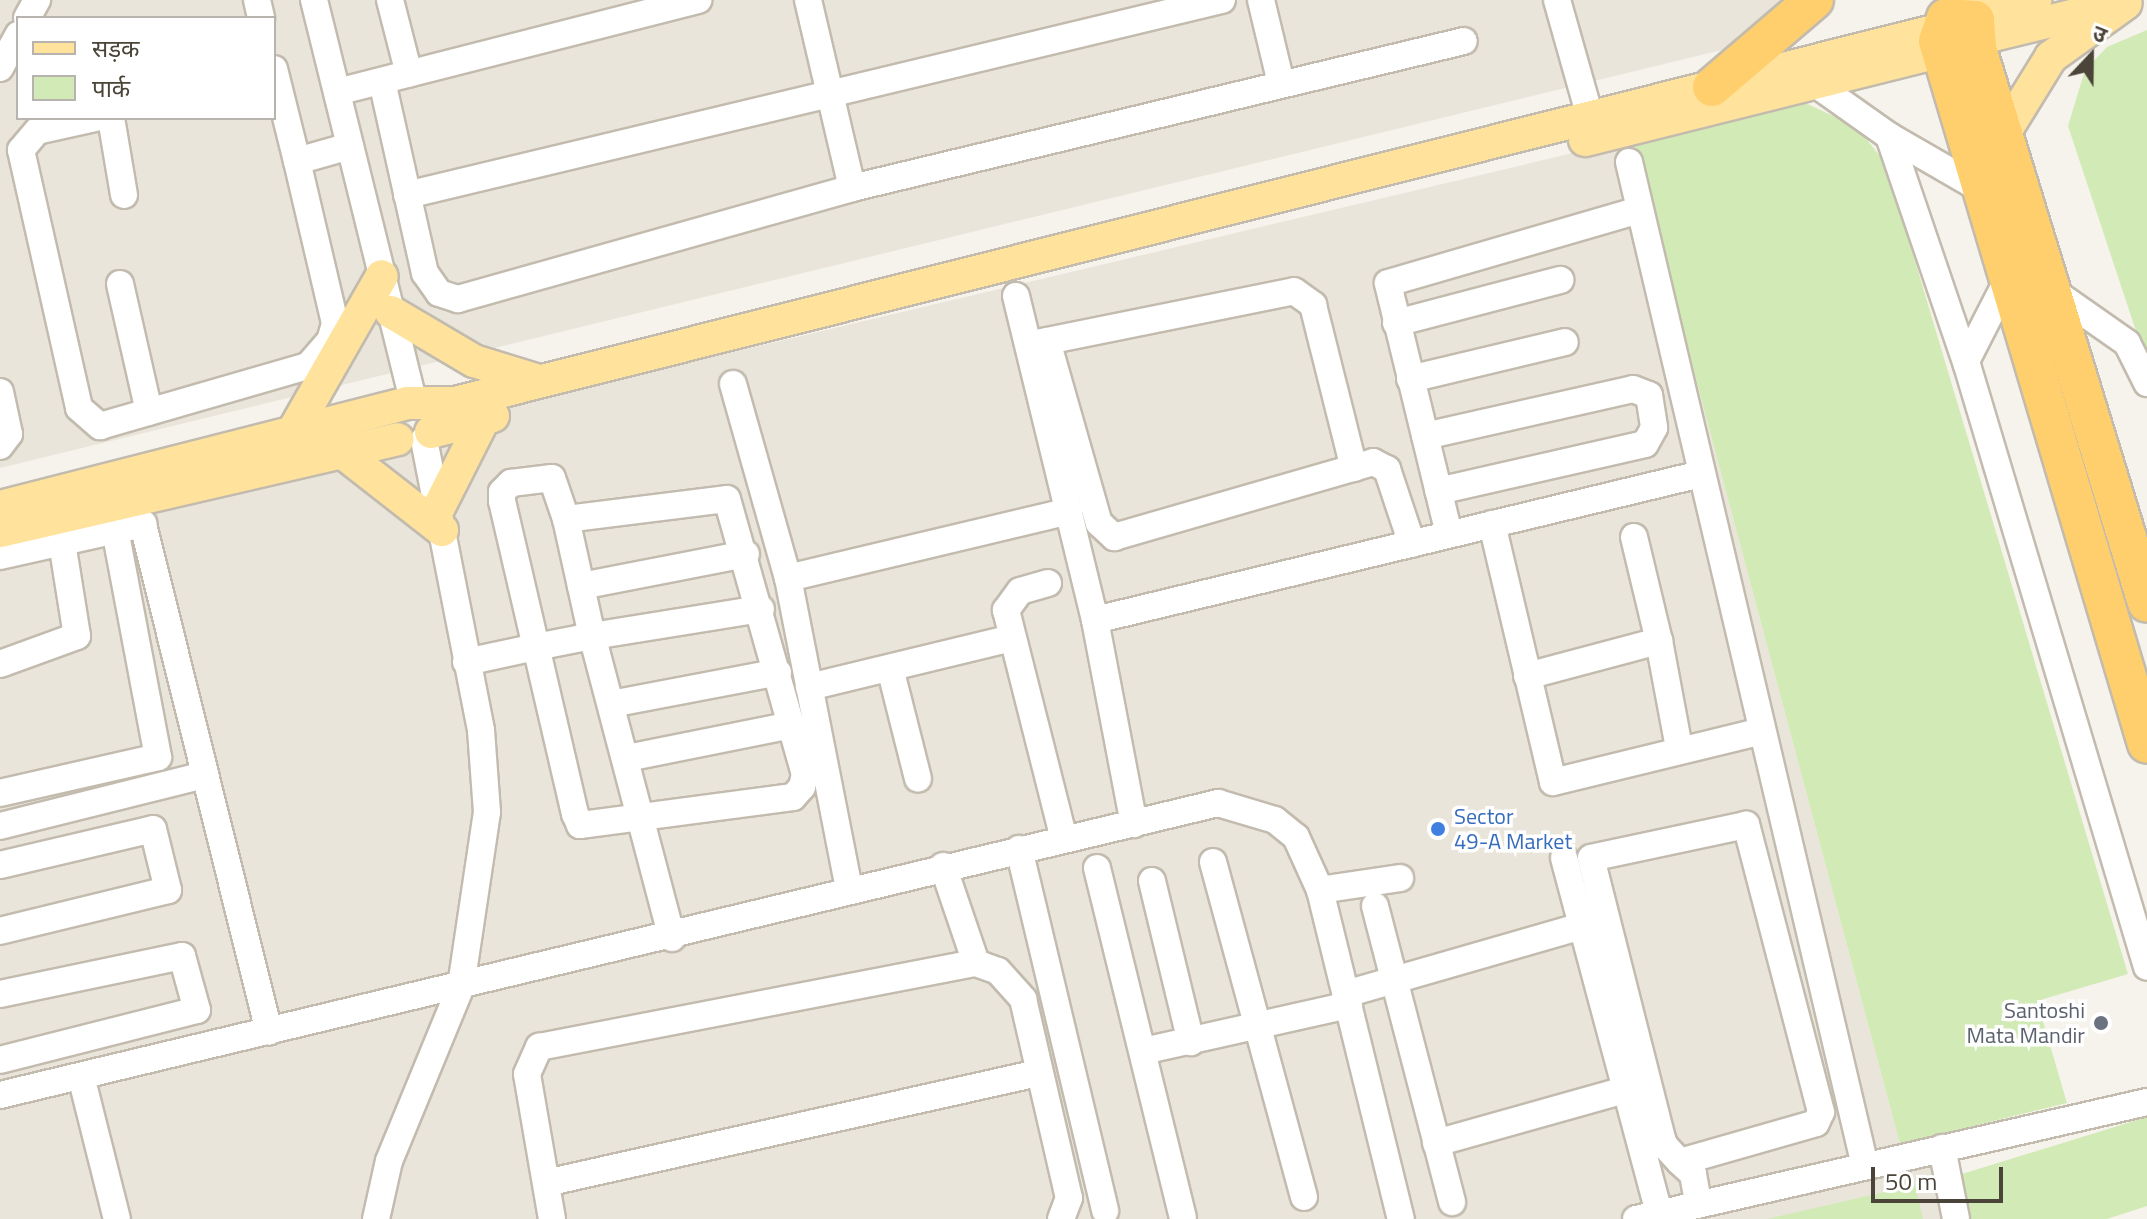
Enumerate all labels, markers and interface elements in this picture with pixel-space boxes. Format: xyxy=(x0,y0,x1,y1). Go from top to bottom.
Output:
legend xyxy=(16,16,276,120)
north arrow xyxy=(2051,16,2131,96)
text: उ xyxy=(2088,16,2112,52)
text: सड़क xyxy=(92,30,140,66)
text: पार्क xyxy=(92,70,130,106)
place label: Sector 49-A Market xyxy=(1454,803,1572,854)
marker: Sector 49-A Market xyxy=(1429,820,1447,838)
place label: Santoshi Mata Mandir xyxy=(1967,997,2085,1048)
marker: Santoshi Mata Mandir xyxy=(2092,1014,2110,1032)
scale bar xyxy=(1875,1151,2007,1201)
text: 50 m xyxy=(1885,1163,1937,1199)

